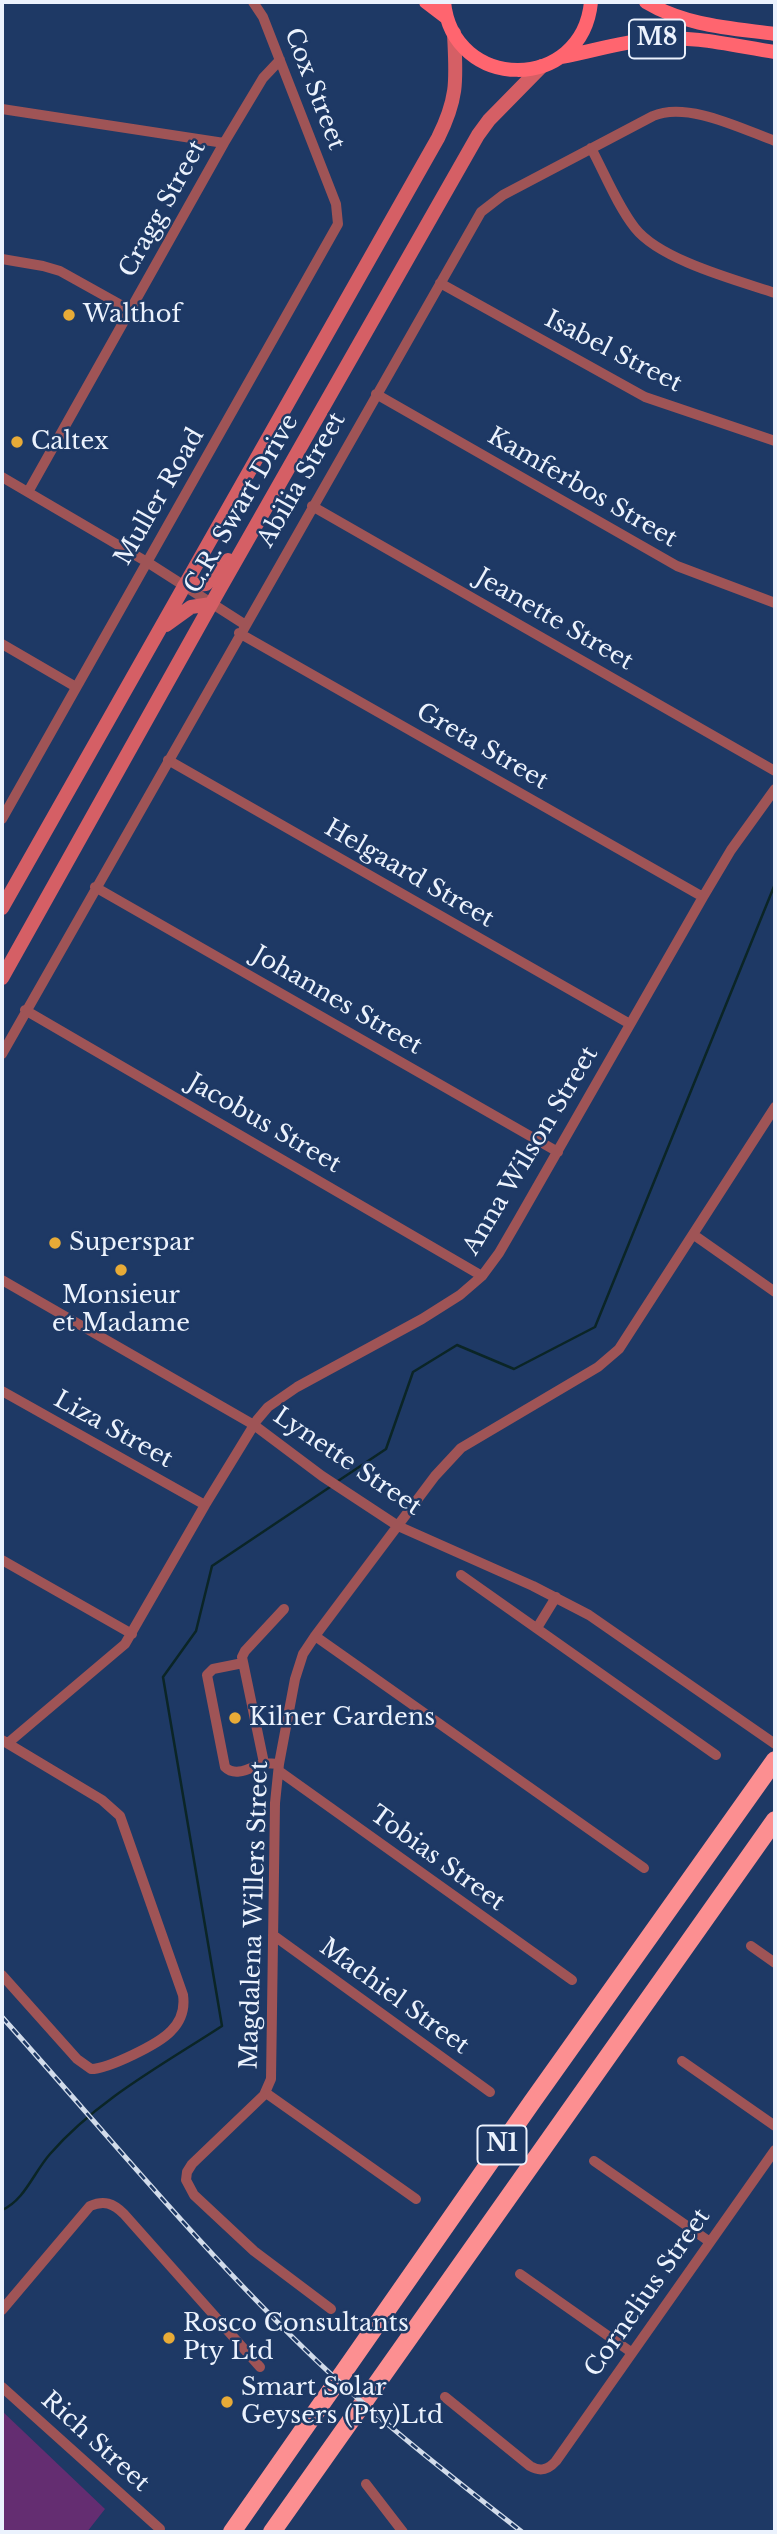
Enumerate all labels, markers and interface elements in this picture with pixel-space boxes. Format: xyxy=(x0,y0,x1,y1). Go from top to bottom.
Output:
road number: M8 xyxy=(629,20,685,58)
street label: Cox Street xyxy=(278,24,350,154)
street label: Cragg Street xyxy=(114,136,212,282)
place label: Walthof xyxy=(83,301,181,329)
street label: Isabel Street xyxy=(539,305,687,399)
marker: Walthof xyxy=(61,307,77,323)
street label: Abilia Street xyxy=(252,408,352,552)
street label: C.R. Swart Drive xyxy=(179,409,305,599)
street label: Kamferbos Street xyxy=(482,422,682,554)
street label: Muller Road xyxy=(109,423,211,571)
place label: Caltex xyxy=(31,428,109,456)
marker: Caltex xyxy=(9,434,25,450)
street label: Jeanette Street xyxy=(470,563,638,677)
street label: Greta Street xyxy=(411,698,553,796)
street label: Helgaard Street xyxy=(319,814,499,934)
street label: Johannes Street xyxy=(247,941,427,1061)
street label: Anna Wilson Street xyxy=(457,1042,605,1260)
street label: Jacobus Street xyxy=(182,1068,346,1180)
place label: Superspar xyxy=(69,1229,194,1257)
marker: Superspar xyxy=(47,1235,63,1251)
marker: Monsieur et Madame xyxy=(113,1262,129,1278)
place label: Monsieur et Madame xyxy=(52,1282,190,1338)
street label: Liza Street xyxy=(49,1386,177,1474)
street label: Lynette Street xyxy=(268,1402,426,1522)
place label: Kilner Gardens xyxy=(249,1704,435,1732)
marker: Kilner Gardens xyxy=(227,1710,243,1726)
street label: Magdalena Willers Street xyxy=(235,1760,275,2070)
street label: Tobias Street xyxy=(364,1800,510,1918)
street label: Machiel Street xyxy=(314,1933,474,2061)
road number: N1 xyxy=(477,2126,526,2164)
street label: Cornelius Street xyxy=(579,2203,717,2383)
place label: Rosco Consultants Pty Ltd xyxy=(183,2310,409,2366)
marker: Rosco Consultants Pty Ltd xyxy=(161,2330,177,2346)
place label: Smart Solar Geysers (Pty)Ltd xyxy=(241,2374,443,2430)
street label: Rich Street xyxy=(35,2386,155,2498)
marker: Smart Solar Geysers (Pty)Ltd xyxy=(219,2394,235,2410)

